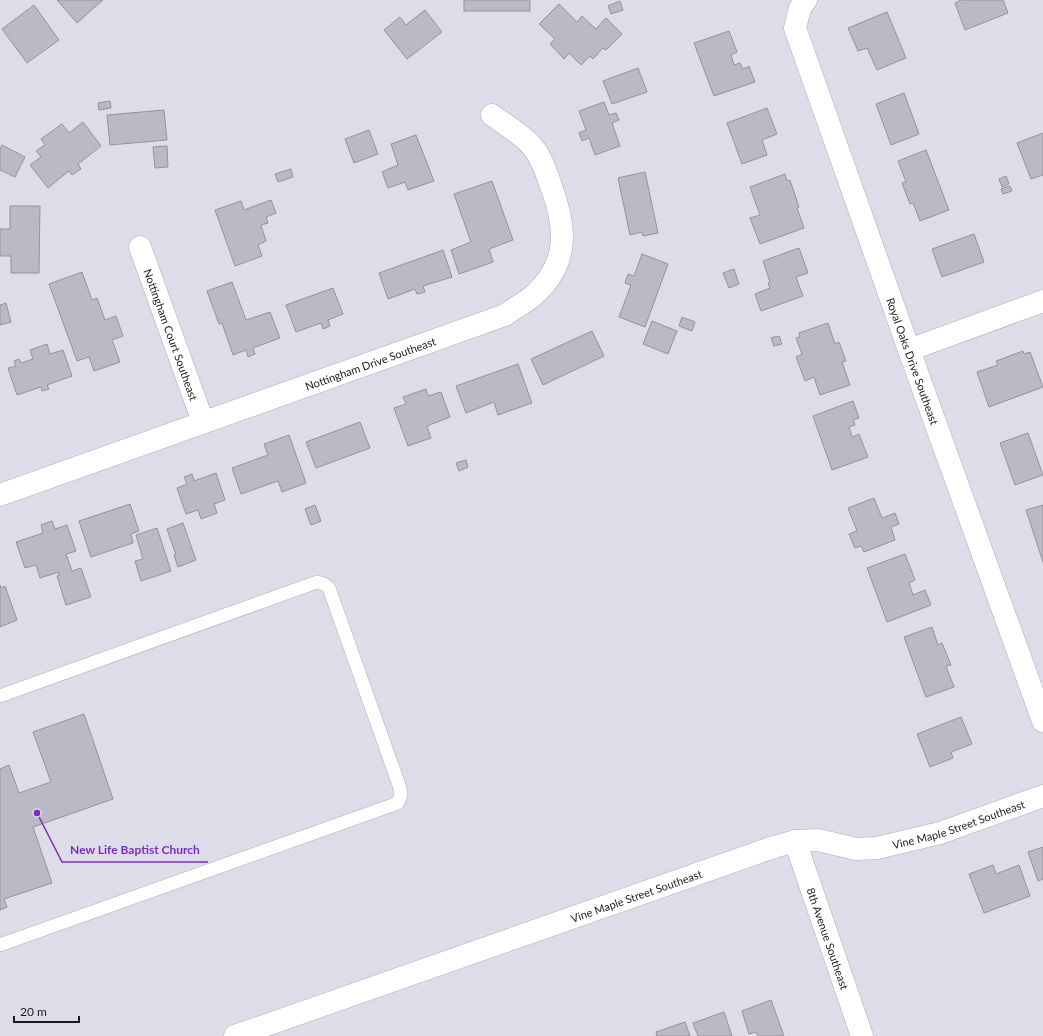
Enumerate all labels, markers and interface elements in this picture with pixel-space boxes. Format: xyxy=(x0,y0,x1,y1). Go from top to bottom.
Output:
street label: Nottingham Court Southeast xyxy=(142,267,201,402)
street label: Royal Oaks Drive Southeast xyxy=(884,296,942,426)
street label: Nottingham Drive Southeast xyxy=(303,334,437,392)
street label: Vine Maple Street Southeast xyxy=(891,797,1026,851)
callout: New Life Baptist Church xyxy=(62,838,208,862)
text: New Life Baptist Church xyxy=(70,842,200,857)
street label: Vine Maple Street Southeast xyxy=(569,866,703,924)
street label: 8th Avenue Southeast xyxy=(805,886,852,991)
scale bar xyxy=(14,998,79,1024)
text: 20 m xyxy=(20,1004,47,1019)

